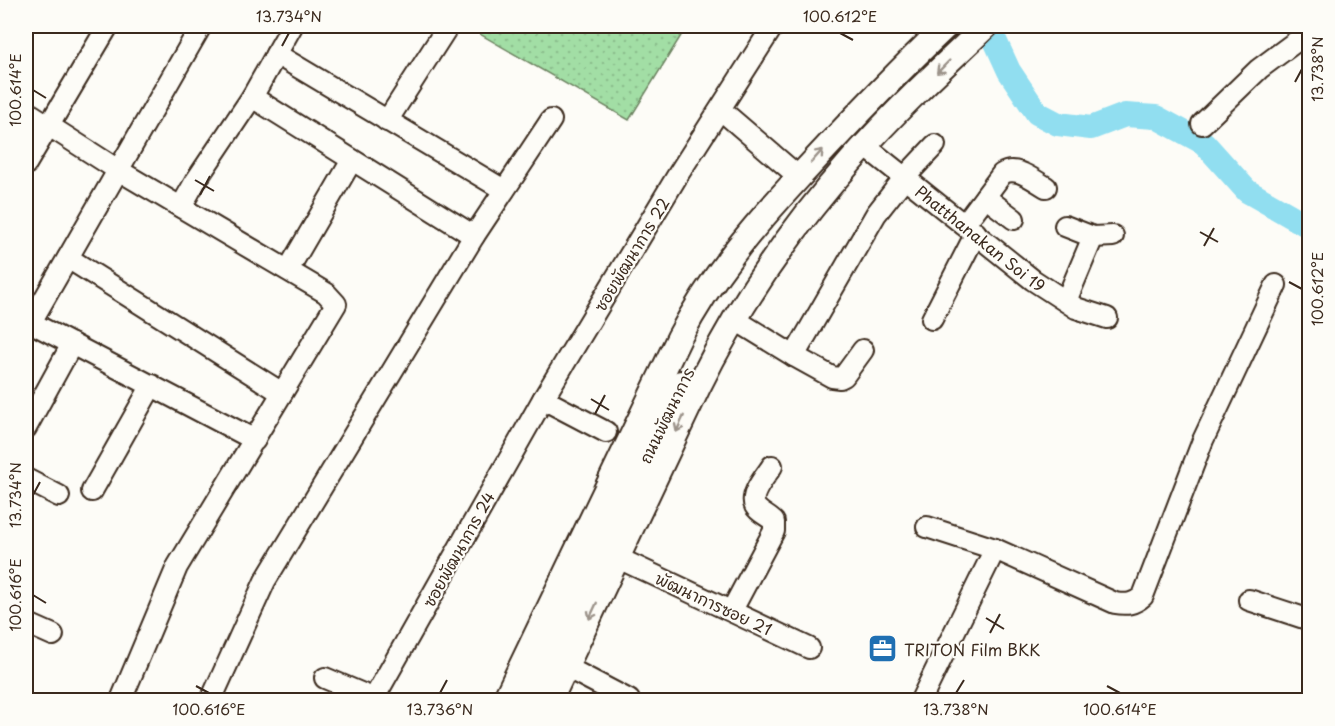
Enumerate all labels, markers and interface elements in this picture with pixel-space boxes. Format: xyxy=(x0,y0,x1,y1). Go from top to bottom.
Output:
text: 13.734°N xyxy=(256,4,322,27)
text: 100.612°E xyxy=(803,4,877,27)
text: 13.738°N xyxy=(1305,36,1328,102)
text: 100.614°E xyxy=(3,53,26,127)
one-way arrow xyxy=(936,60,951,74)
one-way arrow xyxy=(810,149,824,164)
street label: Phatthanakan Soi 19 xyxy=(911,179,1051,297)
street label: ซอยพัฒนาการ 22 xyxy=(587,192,675,316)
text: 100.612°E xyxy=(1305,252,1328,326)
street label: ถนนพัฒนาการ xyxy=(632,363,700,467)
one-way arrow xyxy=(674,415,686,433)
text: 13.734°N xyxy=(3,462,26,528)
street label: ซอยพัฒนาการ 24 xyxy=(416,487,500,611)
text: 100.616°E xyxy=(3,558,26,632)
street label: พัฒนาการซอย 21 xyxy=(652,565,776,641)
one-way arrow xyxy=(586,601,598,619)
office icon: TRITON Film BKK xyxy=(867,633,899,665)
place label: TRITON Film BKK xyxy=(904,637,1041,661)
text: 100.616°E xyxy=(172,697,246,720)
text: 13.736°N xyxy=(407,697,473,720)
text: 13.738°N xyxy=(923,697,989,720)
text: 100.614°E xyxy=(1083,697,1157,720)

